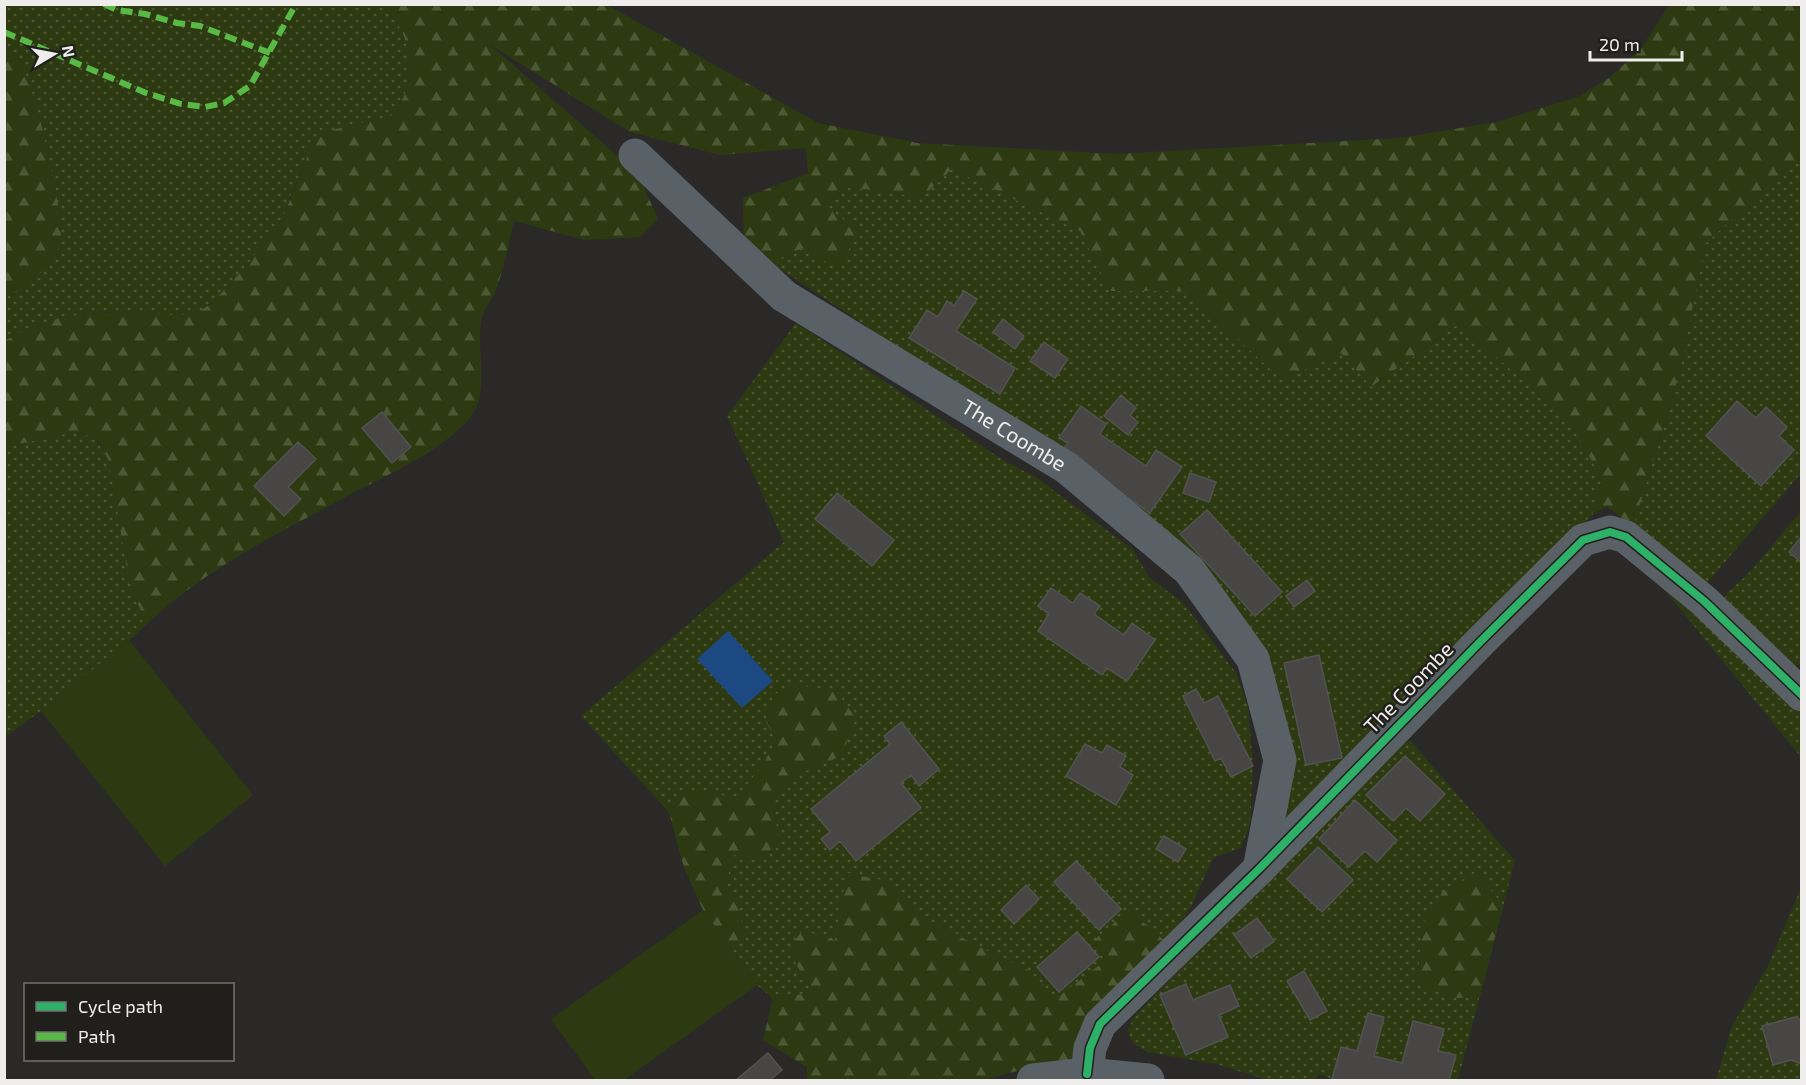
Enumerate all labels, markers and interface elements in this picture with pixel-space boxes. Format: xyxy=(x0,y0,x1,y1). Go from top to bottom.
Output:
north arrow xyxy=(24,24,84,84)
scale bar xyxy=(1590,24,1682,62)
text: 20 m xyxy=(1599,33,1640,55)
text: N xyxy=(59,44,80,59)
street label: The Coombe xyxy=(958,393,1071,476)
street label: The Coombe xyxy=(1358,636,1458,738)
legend xyxy=(24,983,234,1061)
text: Cycle path xyxy=(78,995,163,1017)
text: Path xyxy=(78,1025,116,1047)

